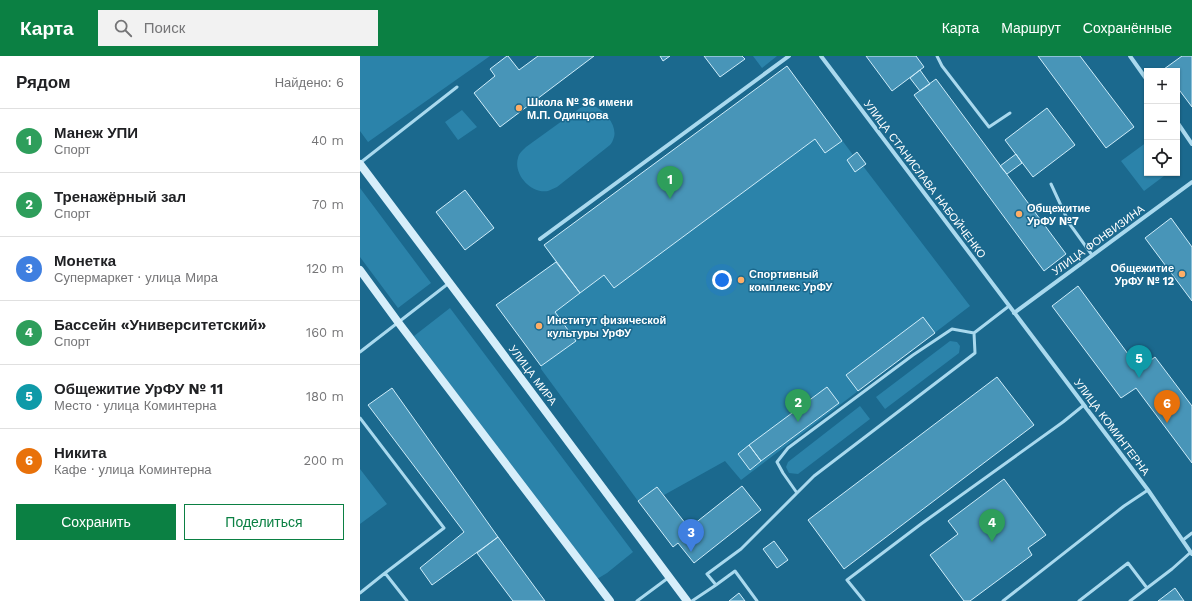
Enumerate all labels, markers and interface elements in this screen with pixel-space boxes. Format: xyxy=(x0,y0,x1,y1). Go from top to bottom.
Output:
search box xyxy=(98,10,378,46)
text: Карта xyxy=(20,17,74,40)
icon: search xyxy=(112,17,134,39)
text: Поиск xyxy=(144,19,185,37)
text: Карта xyxy=(942,20,979,36)
text: Маршрут xyxy=(1001,20,1061,36)
text: Сохранённые xyxy=(1083,20,1172,36)
map controls xyxy=(1144,68,1180,176)
button: + xyxy=(1144,68,1180,104)
text: Рядом xyxy=(16,72,71,92)
text: Найдено: 6 xyxy=(275,75,344,90)
place label: Школа № 36 имени М.П. Одинцова xyxy=(527,96,633,122)
street label: УЛИЦА СТАНИСЛАВА НАБОЙЧЕНКО xyxy=(861,98,989,261)
marker: Школа № 36 имени М.П. Одинцова xyxy=(514,103,524,113)
button: − xyxy=(1144,104,1180,140)
text: Манеж УПИ xyxy=(54,124,138,142)
text: 1 xyxy=(26,133,32,148)
text: 40 m xyxy=(311,133,344,148)
button: locate xyxy=(1144,140,1180,176)
text: Спорт xyxy=(54,142,91,157)
pin: 1 xyxy=(657,166,683,199)
text: Тренажёрный зал xyxy=(54,188,186,206)
text: 2 xyxy=(25,197,33,212)
text: 70 m xyxy=(312,197,344,212)
place label: Общежитие УрФУ №7 xyxy=(1027,202,1090,228)
street label: УЛИЦА ФОНВИЗИНА xyxy=(1050,202,1148,278)
text: Спорт xyxy=(54,206,91,221)
marker: Общежитие УрФУ №7 xyxy=(1014,209,1024,219)
text: Монетка xyxy=(54,252,116,270)
text: 3 xyxy=(25,261,33,276)
text: 120 m xyxy=(306,261,344,276)
place label: Общежитие УрФУ № 12 xyxy=(1111,262,1174,288)
place label: Спортивный комплекс УрФУ xyxy=(749,268,832,294)
marker: Общежитие УрФУ № 12 xyxy=(1177,269,1187,279)
text: Супермаркет · улица Мира xyxy=(54,270,218,285)
your location xyxy=(712,270,732,290)
marker: Спортивный комплекс УрФУ xyxy=(736,275,746,285)
place label: Институт физической культуры УрФУ xyxy=(547,314,666,340)
text: Бассейн «Университетский» xyxy=(54,316,266,334)
marker: Институт физической культуры УрФУ xyxy=(534,321,544,331)
text: 4 xyxy=(25,325,33,340)
text: 160 m xyxy=(306,325,344,340)
text: Спорт xyxy=(54,334,91,349)
street label: УЛИЦА МИРА xyxy=(506,343,560,408)
pin: 5 xyxy=(1126,345,1152,378)
street label: УЛИЦА КОМИНТЕРНА xyxy=(1071,376,1153,479)
text: Общежитие УрФУ № 11 xyxy=(54,380,223,398)
text: 5 xyxy=(25,389,33,404)
text: 180 m xyxy=(306,389,344,404)
pin: 2 xyxy=(785,389,811,422)
pin: 6 xyxy=(1154,390,1180,423)
text: Место · улица Коминтерна xyxy=(54,398,217,413)
text: Никита xyxy=(54,444,106,462)
text: 6 xyxy=(25,453,33,468)
text: 200 m xyxy=(303,453,344,468)
text: Кафе · улица Коминтерна xyxy=(54,462,212,477)
button: Сохранить xyxy=(16,504,176,540)
button: Поделиться xyxy=(184,504,344,540)
pin: 4 xyxy=(979,509,1005,542)
pin: 3 xyxy=(678,519,704,552)

